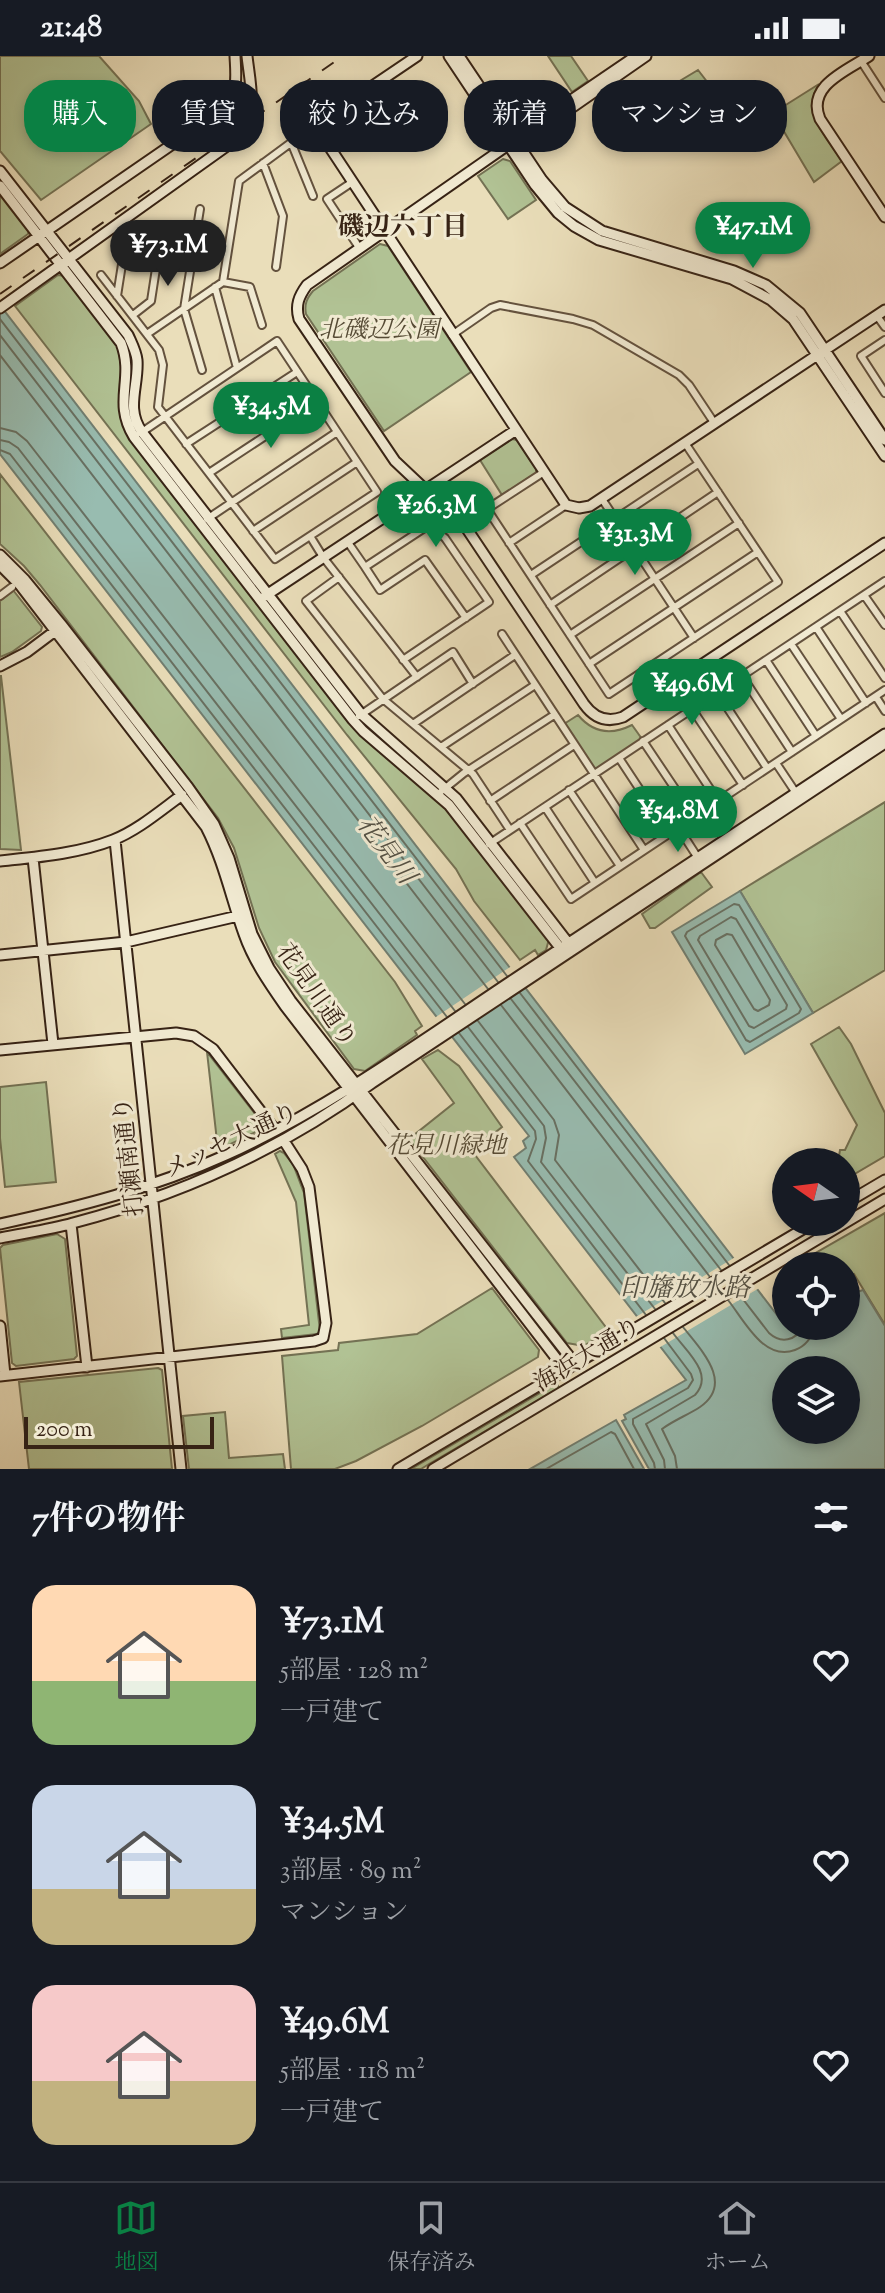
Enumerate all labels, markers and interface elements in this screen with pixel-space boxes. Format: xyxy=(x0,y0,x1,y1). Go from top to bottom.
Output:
text: 21:48 xyxy=(40,7,102,50)
chip: 購入 xyxy=(24,80,136,152)
chip: 賃貸 xyxy=(152,80,264,152)
chip: 絞り込み xyxy=(280,80,448,152)
chip: 新着 xyxy=(464,80,576,152)
chip: マンション xyxy=(592,80,787,152)
pin: ¥47.1M xyxy=(688,202,818,270)
text: ¥47.1M xyxy=(713,209,793,246)
district label: 磯辺六丁目 xyxy=(338,210,468,247)
pin: ¥73.1M xyxy=(103,220,233,288)
text: ¥73.1M xyxy=(128,227,208,264)
park label: 北磯辺公園 xyxy=(319,314,443,348)
pin: ¥34.5M xyxy=(206,382,336,450)
text: ¥34.5M xyxy=(231,389,311,426)
pin: ¥26.3M xyxy=(371,481,501,549)
text: ¥26.3M xyxy=(395,488,477,525)
pin: ¥31.3M xyxy=(570,509,700,577)
text: ¥31.3M xyxy=(596,516,674,553)
pin: ¥49.6M xyxy=(627,659,757,727)
text: ¥49.6M xyxy=(650,666,734,703)
pin: ¥54.8M xyxy=(613,786,743,854)
text: ¥54.8M xyxy=(637,793,719,830)
water label: 花見川 xyxy=(347,808,425,895)
street label: 花見川通り xyxy=(267,937,364,1055)
street label: 打瀬南通り xyxy=(107,1095,153,1218)
street label: メッセ大通り xyxy=(159,1096,304,1188)
park label: 花見川緑地 xyxy=(386,1130,509,1164)
north arrow xyxy=(772,1148,860,1236)
map controls xyxy=(772,1148,860,1444)
button: locate xyxy=(772,1252,860,1340)
water label: 印旛放水路 xyxy=(620,1271,752,1308)
street label: 海浜大通り xyxy=(528,1310,648,1401)
button: layers xyxy=(772,1356,860,1444)
scale bar xyxy=(24,1413,214,1449)
text: 200 m xyxy=(36,1415,92,1447)
icon: filters xyxy=(809,1495,853,1539)
text: 7件の物件 xyxy=(32,1496,185,1545)
text: ¥73.1M xyxy=(280,1599,384,1648)
icon: home xyxy=(96,1617,192,1713)
icon: heart xyxy=(809,1643,853,1687)
text: 5部屋 · 128 m² xyxy=(280,1653,428,1690)
text: 一戸建て xyxy=(280,1695,384,1732)
text: ¥34.5M xyxy=(280,1799,384,1848)
icon: home xyxy=(96,1817,192,1913)
icon: heart xyxy=(809,1843,853,1887)
text: 3部屋 · 89 m² xyxy=(280,1853,422,1890)
text: マンション xyxy=(280,1895,409,1932)
text: ¥49.6M xyxy=(280,1999,389,2048)
icon: home xyxy=(96,2017,192,2113)
icon: heart xyxy=(809,2043,853,2087)
text: 5部屋 · 118 m² xyxy=(280,2053,425,2090)
text: 一戸建て xyxy=(280,2095,384,2132)
tab: 地図 xyxy=(114,2196,159,2280)
tab: 保存済み xyxy=(387,2196,476,2280)
tab: ホーム xyxy=(704,2196,771,2280)

